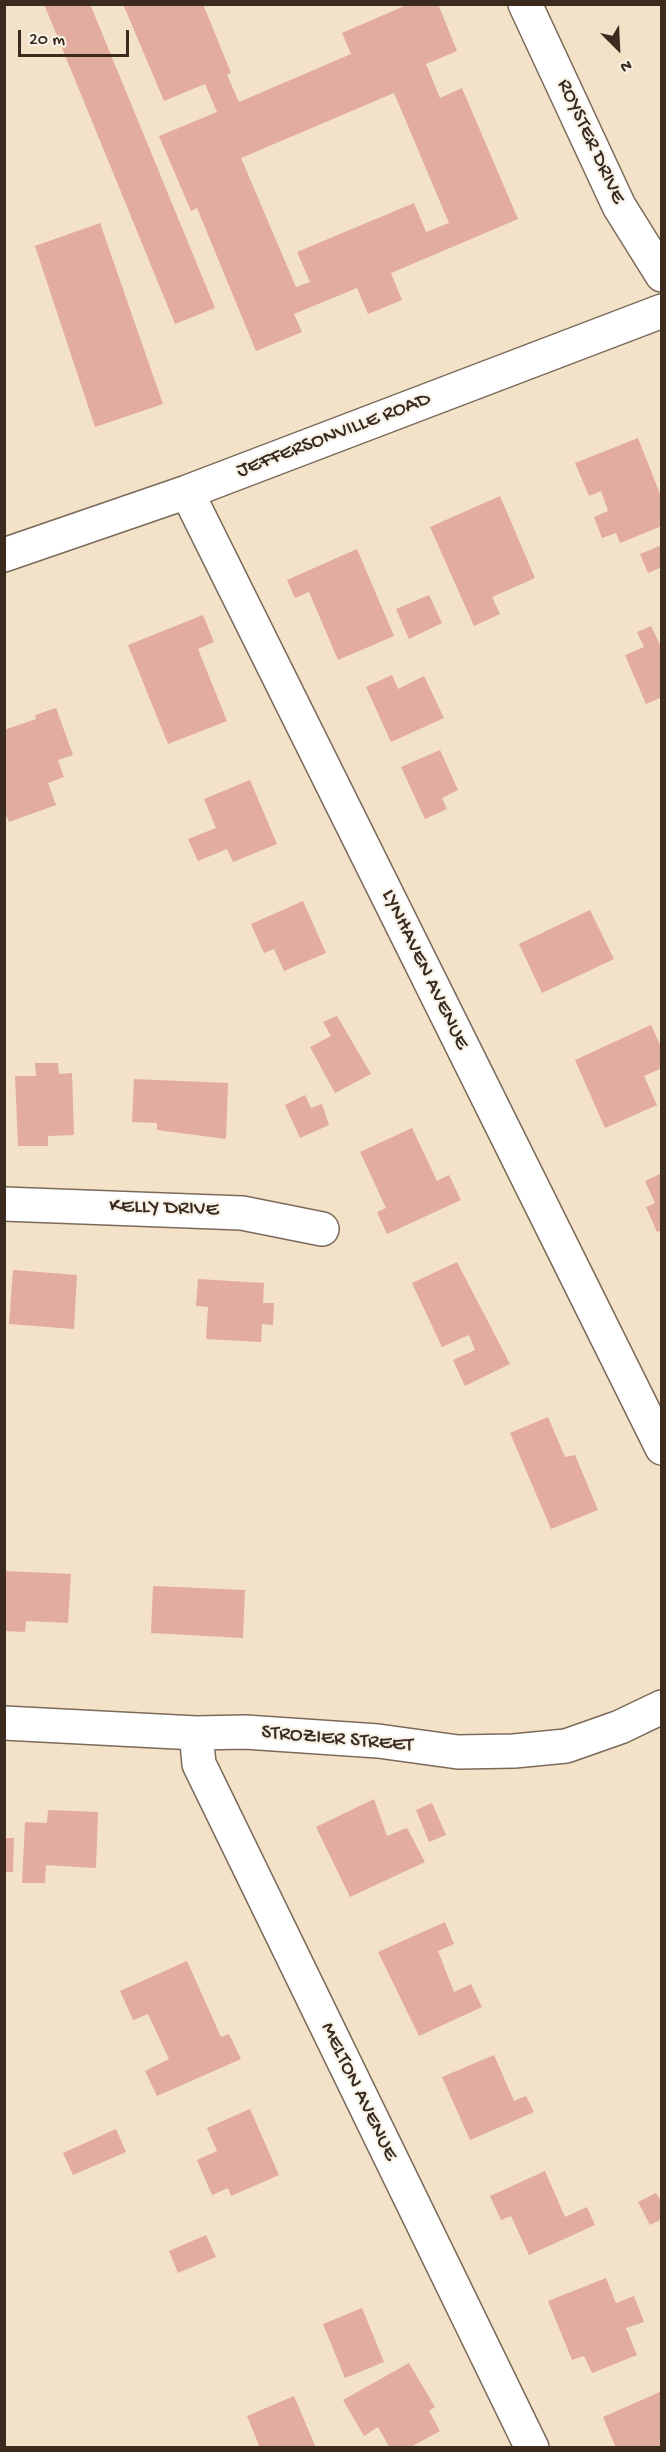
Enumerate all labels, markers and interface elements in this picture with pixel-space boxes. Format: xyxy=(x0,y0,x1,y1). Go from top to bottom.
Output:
scale bar xyxy=(21,18,132,56)
north arrow xyxy=(588,18,648,78)
text: 20 m xyxy=(29,30,65,51)
text: N xyxy=(617,54,634,76)
street label: ROYSTER DRIVE xyxy=(550,76,630,208)
street label: JEFFERSONVILLE ROAD xyxy=(233,387,435,485)
street label: LYNHAVEN AVENUE xyxy=(374,886,474,1054)
street label: KELLY DRIVE xyxy=(109,1195,219,1223)
street label: STROZIER STREET xyxy=(260,1721,414,1759)
street label: MELTON AVENUE xyxy=(314,2019,402,2165)

